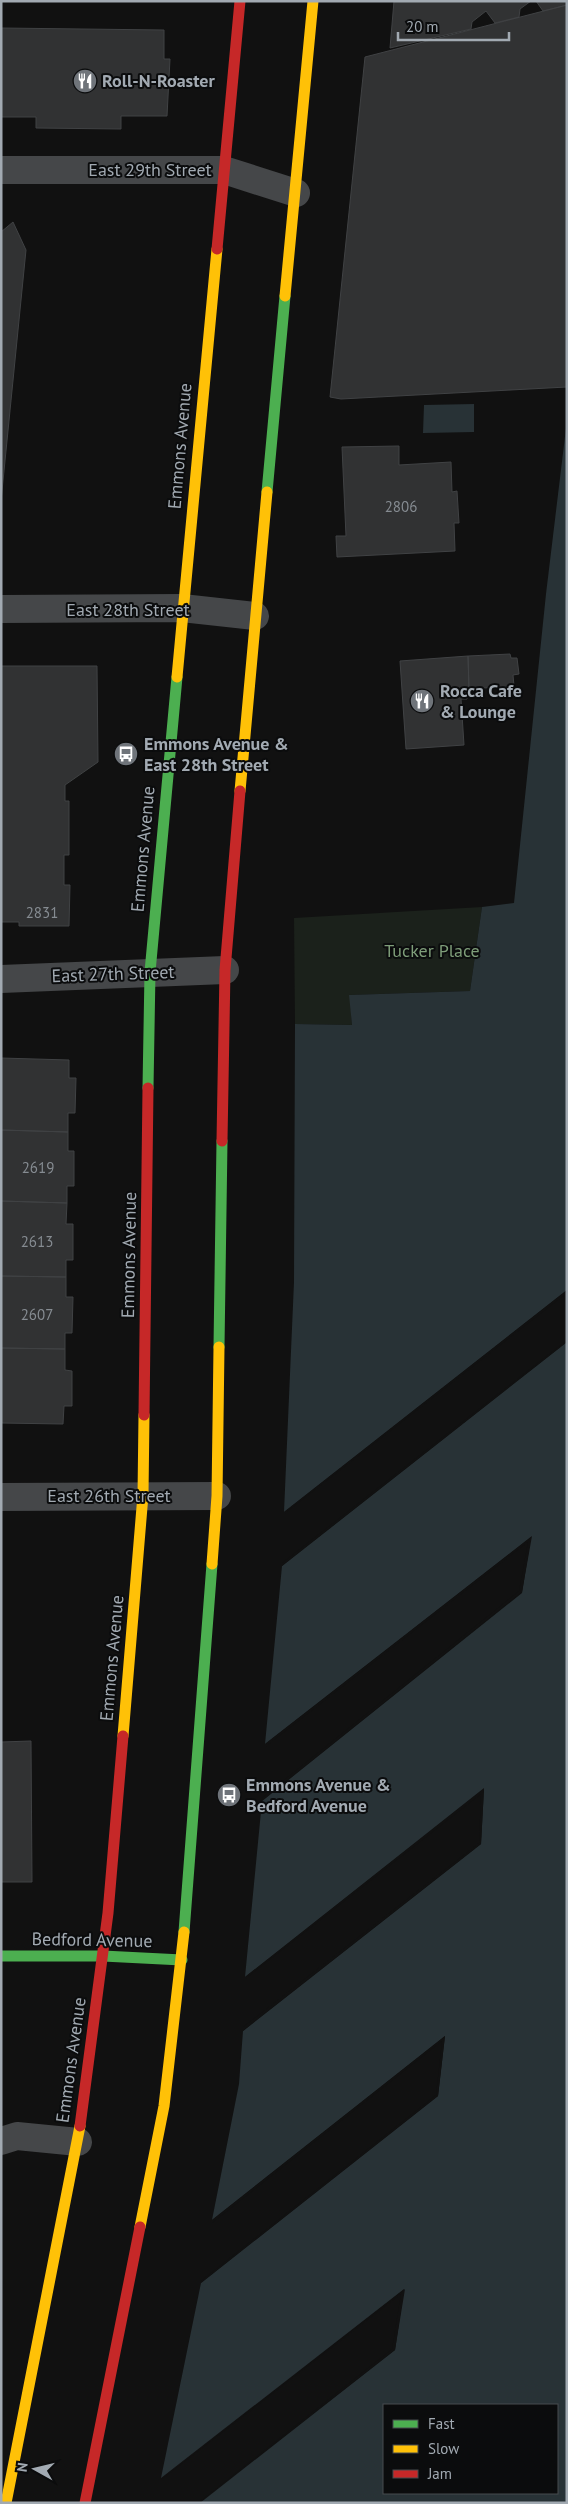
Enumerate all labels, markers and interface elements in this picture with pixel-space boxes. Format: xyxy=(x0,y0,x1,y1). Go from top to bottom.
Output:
scale bar xyxy=(398,10,509,42)
text: 20 m xyxy=(406,17,439,36)
restaurant icon: Roll-N-Roaster xyxy=(72,68,98,94)
place label: Roll-N-Roaster xyxy=(102,69,216,92)
street label: East 29th Street xyxy=(88,158,212,181)
street label: Emmons Avenue xyxy=(163,382,196,510)
house number: 2806 xyxy=(385,497,417,516)
street label: East 28th Street xyxy=(66,598,190,621)
place label: Rocca Cafe & Lounge xyxy=(440,679,522,723)
restaurant icon: Rocca Cafe & Lounge xyxy=(409,688,435,714)
place label: Emmons Avenue & East 28th Street xyxy=(144,732,289,776)
bus stop icon: Emmons Avenue & East 28th Street xyxy=(113,741,139,767)
street label: Emmons Avenue xyxy=(126,785,159,913)
house number: 2831 xyxy=(26,903,58,922)
park label: Tucker Place xyxy=(384,939,480,962)
street label: East 27th Street xyxy=(51,960,175,987)
house number: 2619 xyxy=(22,1158,54,1177)
street label: Emmons Avenue xyxy=(116,1192,141,1318)
house number: 2613 xyxy=(21,1232,53,1251)
house number: 2607 xyxy=(21,1305,53,1324)
street label: East 26th Street xyxy=(47,1484,171,1507)
street label: Emmons Avenue xyxy=(95,1594,128,1722)
place label: Emmons Avenue & Bedford Avenue xyxy=(246,1773,391,1817)
bus stop icon: Emmons Avenue & Bedford Avenue xyxy=(216,1782,242,1808)
street label: Bedford Avenue xyxy=(31,1927,153,1952)
street label: Emmons Avenue xyxy=(50,1996,91,2124)
legend xyxy=(383,2404,558,2494)
text: Fast xyxy=(428,2414,455,2433)
text: Slow xyxy=(428,2439,459,2458)
north arrow xyxy=(10,2444,60,2494)
text: N xyxy=(13,2461,32,2473)
text: Jam xyxy=(427,2464,452,2483)

